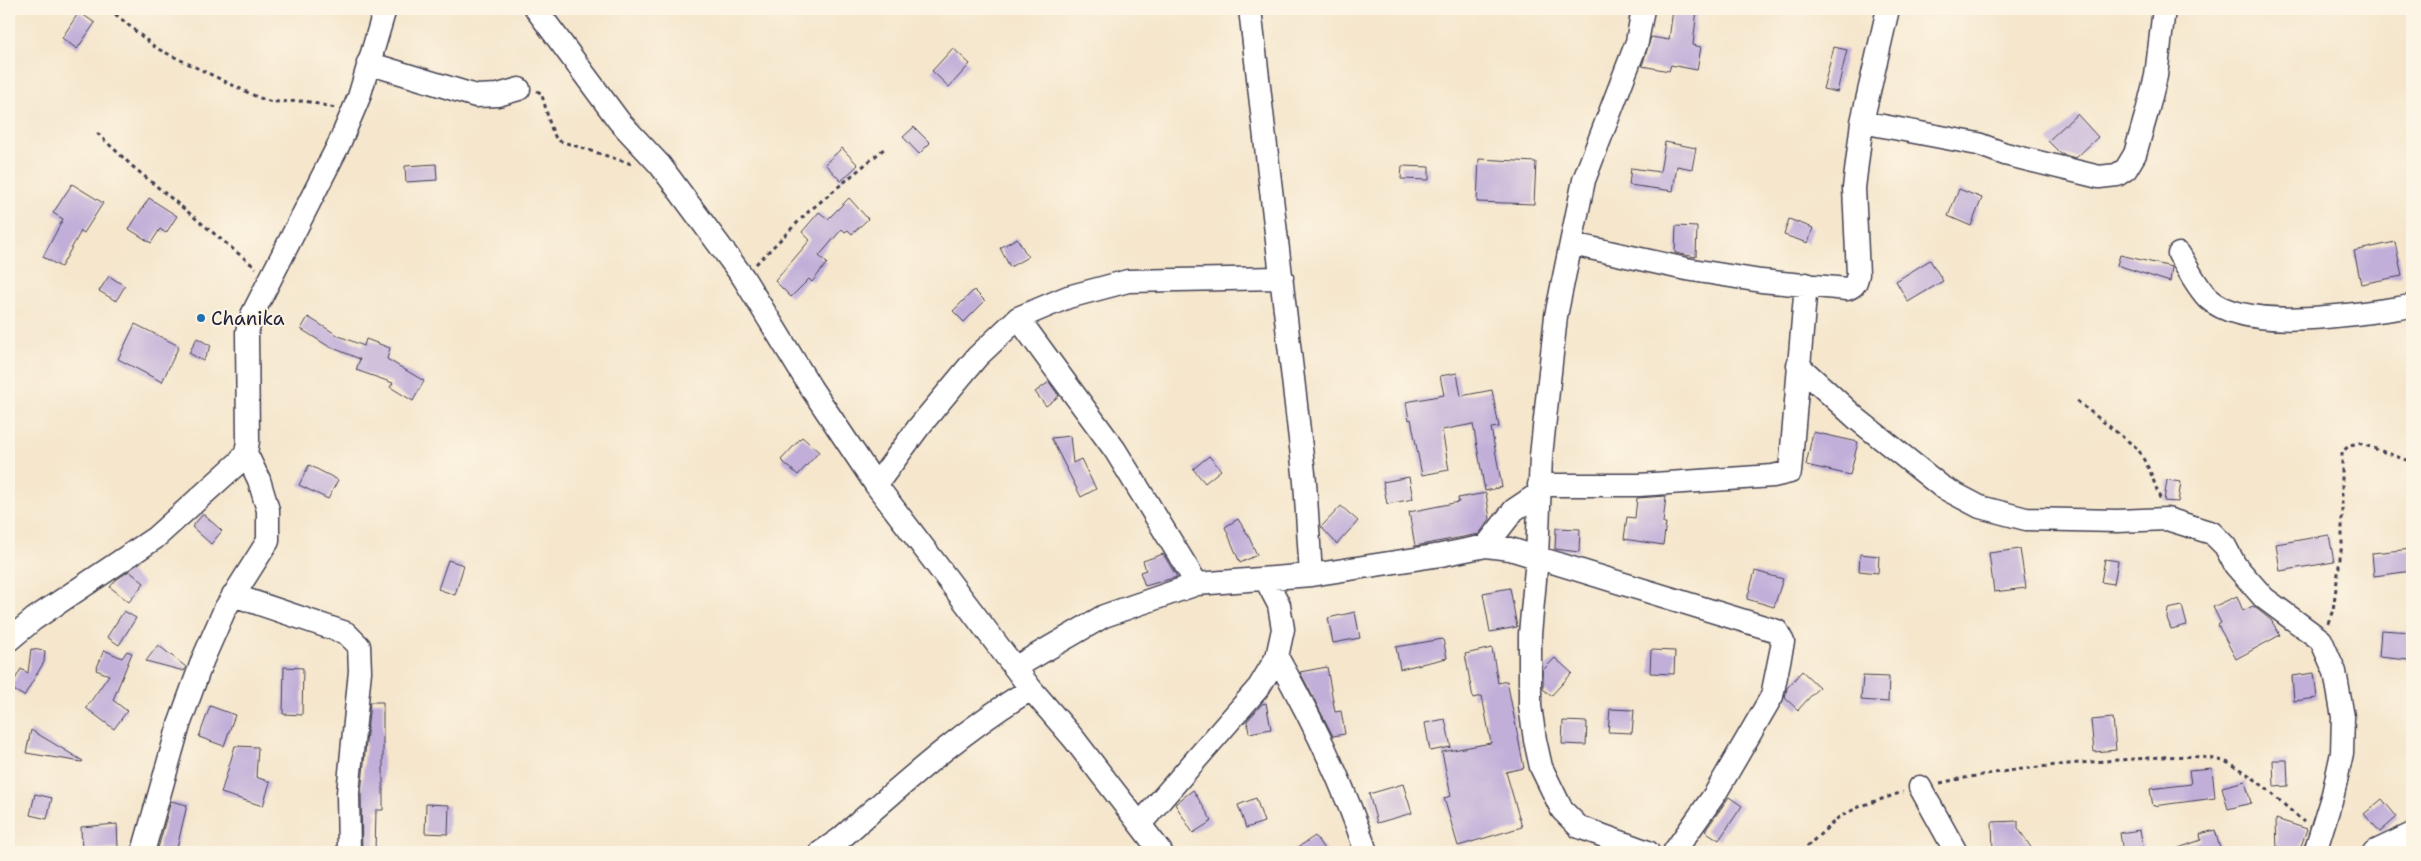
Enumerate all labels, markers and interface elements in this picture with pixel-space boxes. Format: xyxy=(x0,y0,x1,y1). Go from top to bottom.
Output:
place label: Chanika xyxy=(211,306,285,331)
marker: Chanika xyxy=(195,312,207,324)

